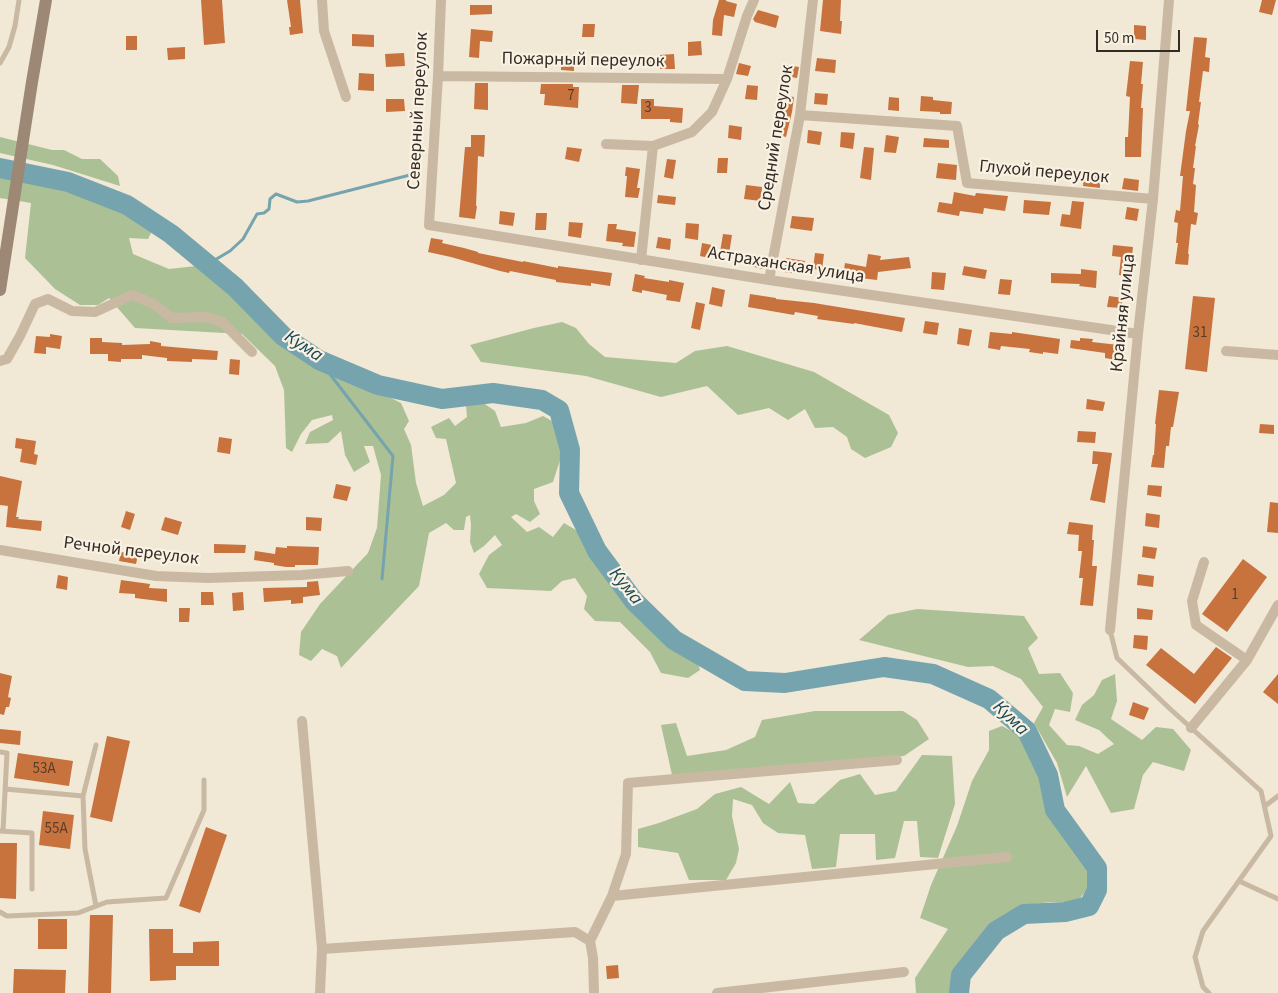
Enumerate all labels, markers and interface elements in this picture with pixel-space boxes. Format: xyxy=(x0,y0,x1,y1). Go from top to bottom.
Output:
scale bar xyxy=(1098,20,1182,52)
text: 50 m xyxy=(1104,28,1134,49)
street label: Северный переулок xyxy=(404,32,434,190)
street label: Пожарный переулок xyxy=(501,49,665,73)
street label: Средний переулок xyxy=(755,64,799,212)
house number: 7 xyxy=(567,88,575,106)
house number: 3 xyxy=(644,100,652,118)
street label: Глухой переулок xyxy=(978,157,1110,189)
street label: Астраханская улица xyxy=(706,243,866,289)
street label: Крайняя улица xyxy=(1107,253,1141,373)
house number: 31 xyxy=(1193,325,1207,343)
water label: Кума xyxy=(279,326,327,368)
street label: Речной переулок xyxy=(62,533,200,571)
water label: Кума xyxy=(603,564,647,610)
house number: 1 xyxy=(1231,587,1239,605)
water label: Кума xyxy=(987,696,1033,742)
house number: 53А xyxy=(32,761,56,779)
house number: 55А xyxy=(44,821,68,839)

